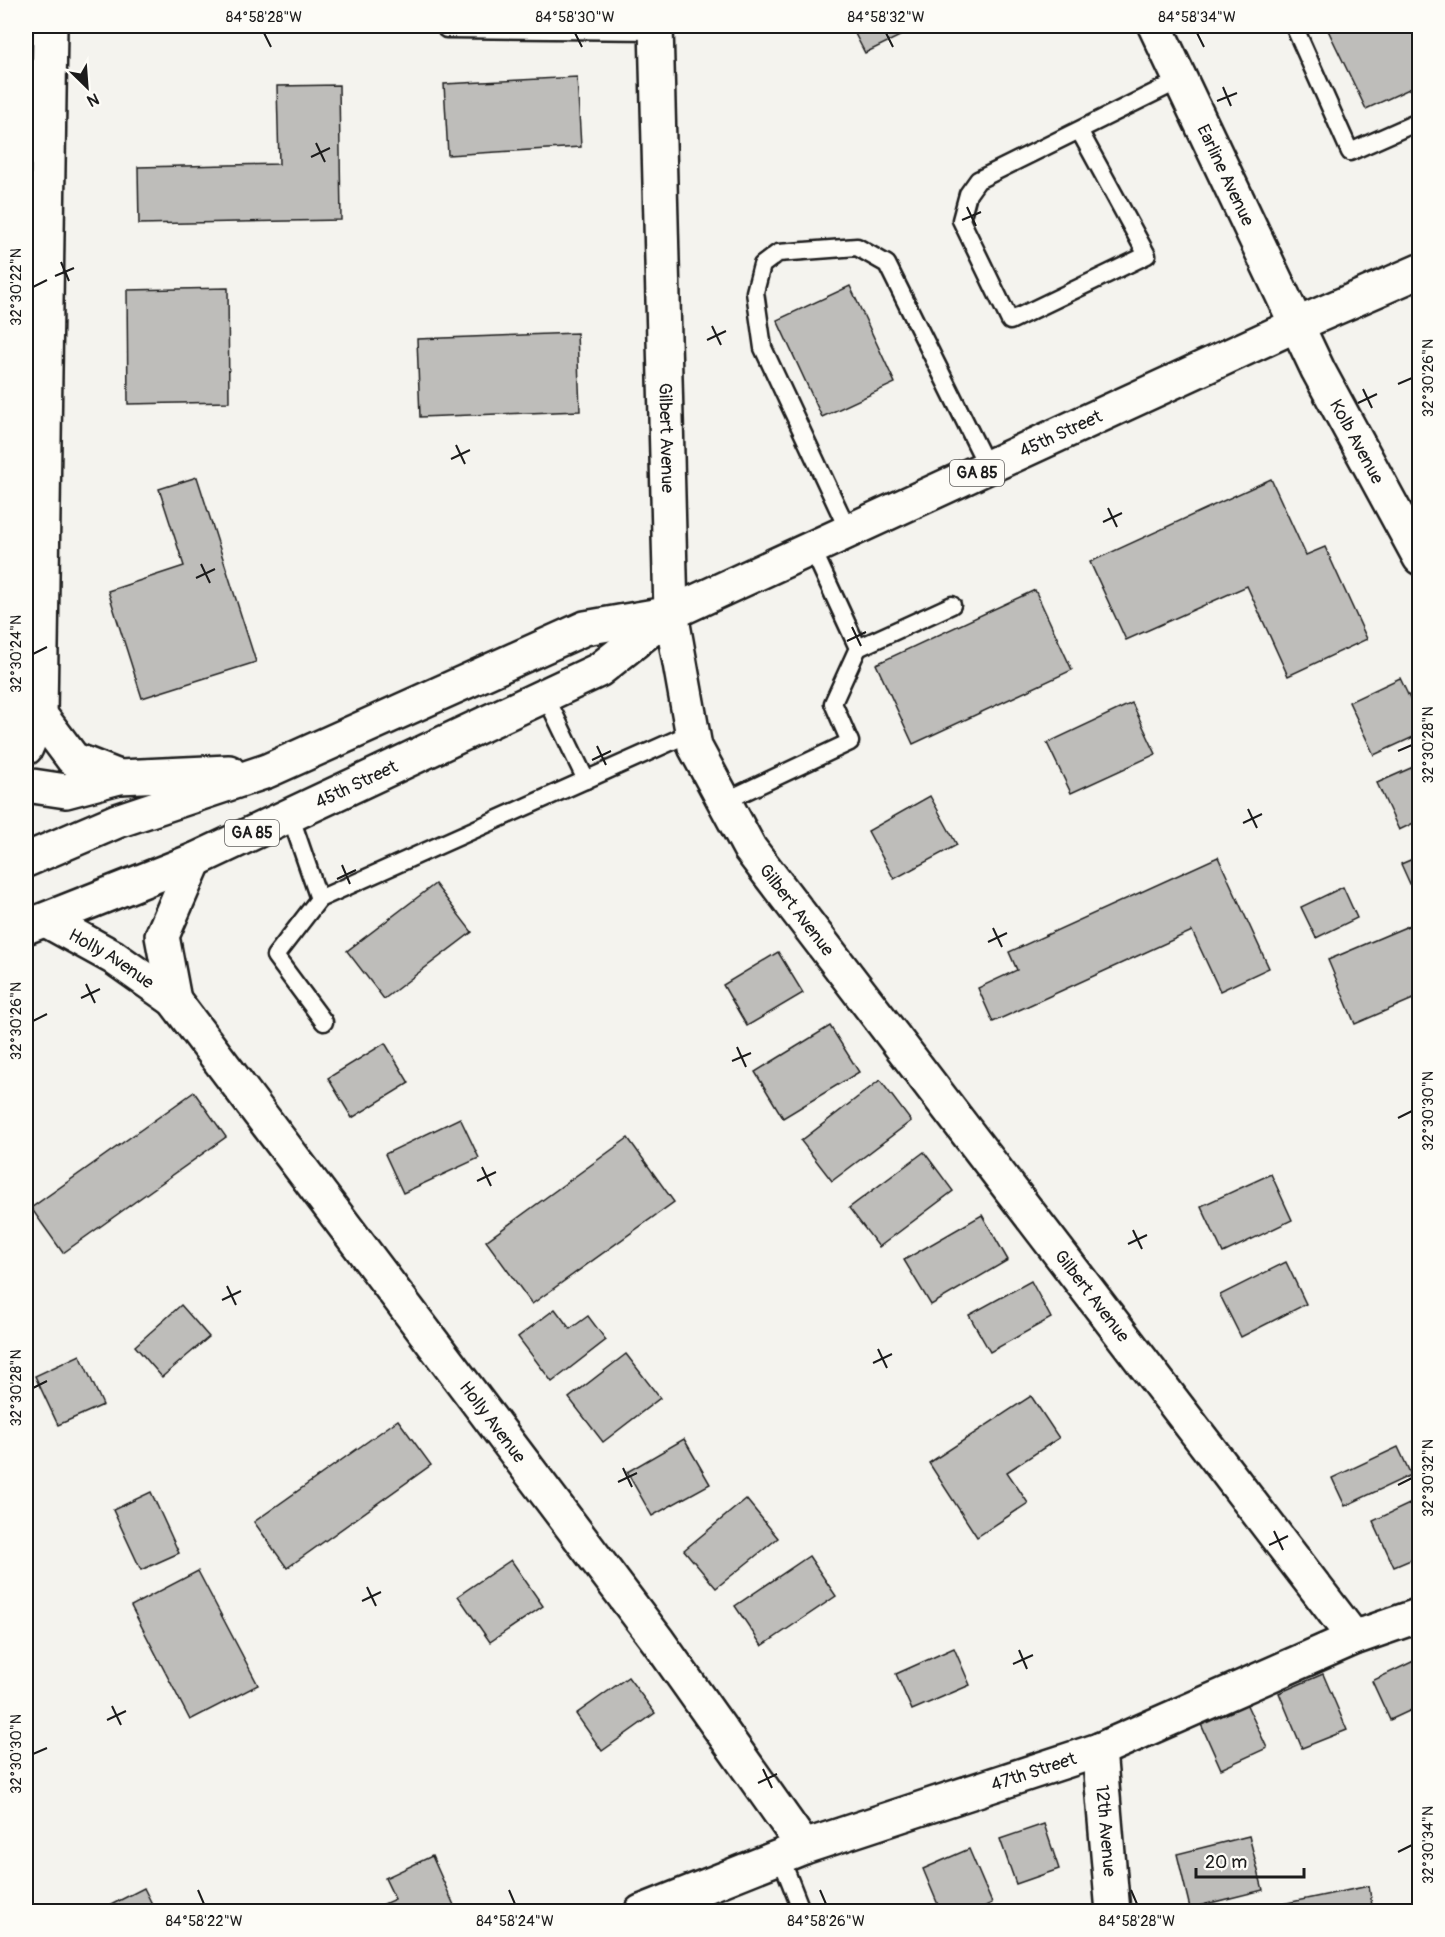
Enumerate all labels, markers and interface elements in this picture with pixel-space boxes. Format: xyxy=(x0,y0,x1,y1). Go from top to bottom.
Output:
text: 84°58'28"W xyxy=(226,8,302,27)
text: 84°58'30"W xyxy=(535,8,615,27)
text: 84°58'32"W xyxy=(847,8,925,27)
text: 84°58'34"W xyxy=(1158,8,1236,27)
north arrow xyxy=(57,57,117,117)
text: N xyxy=(84,88,102,111)
street label: Earline Avenue xyxy=(1192,121,1260,230)
text: 32°30'22"N xyxy=(7,248,26,326)
text: 32°30'26"N xyxy=(1419,339,1438,417)
street label: Gilbert Avenue xyxy=(654,383,679,493)
street label: Kolb Avenue xyxy=(1325,395,1389,488)
street label: 45th Street xyxy=(1015,404,1106,462)
road number: GA 85 xyxy=(950,460,1004,486)
text: 32°30'24"N xyxy=(7,615,26,693)
text: 32°30'28"N xyxy=(1419,706,1438,784)
street label: 45th Street xyxy=(311,755,402,813)
road number: GA 85 xyxy=(225,820,279,846)
street label: Gilbert Avenue xyxy=(754,859,839,961)
street label: Holly Avenue xyxy=(65,923,159,994)
text: 32°30'26"N xyxy=(7,982,26,1060)
text: 32°30'30"N xyxy=(1419,1071,1438,1151)
street label: Gilbert Avenue xyxy=(1049,1245,1135,1347)
text: 32°30'28"N xyxy=(7,1349,26,1427)
street label: Holly Avenue xyxy=(454,1377,531,1468)
text: 32°30'32"N xyxy=(1419,1439,1438,1517)
text: 32°30'30"N xyxy=(7,1714,26,1794)
street label: 47th Street xyxy=(988,1747,1080,1796)
street label: 12th Avenue xyxy=(1091,1784,1121,1878)
text: 32°30'34"N xyxy=(1419,1806,1438,1884)
scale bar xyxy=(1196,1841,1304,1879)
text: 20 m xyxy=(1205,1851,1247,1874)
text: 84°58'22"W xyxy=(165,1912,243,1931)
text: 84°58'24"W xyxy=(476,1912,554,1931)
text: 84°58'26"W xyxy=(787,1912,865,1931)
text: 84°58'28"W xyxy=(1099,1912,1175,1931)

